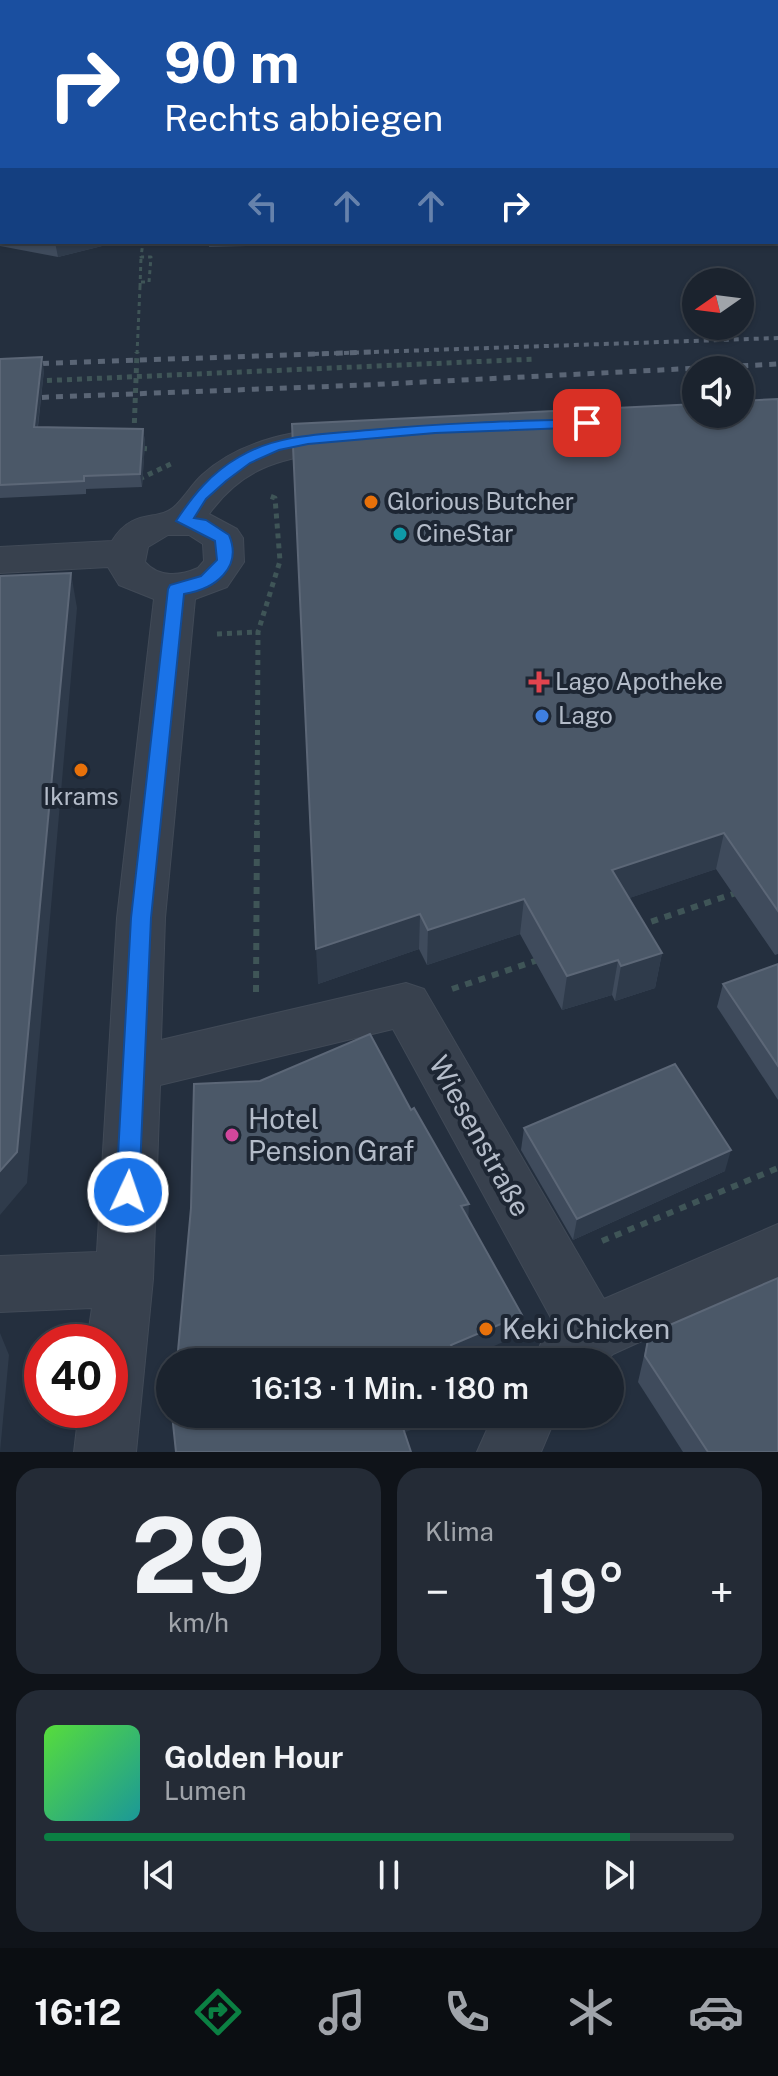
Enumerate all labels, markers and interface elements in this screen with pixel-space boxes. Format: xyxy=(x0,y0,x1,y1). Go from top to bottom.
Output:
text: 90 m xyxy=(164,30,300,96)
icon: right xyxy=(32,32,136,136)
text: Rechts abbiegen xyxy=(164,97,443,139)
icon: left xyxy=(241,184,285,228)
icon: ahead xyxy=(325,184,369,228)
icon: ahead xyxy=(409,184,453,228)
icon: right xyxy=(493,184,537,228)
north arrow xyxy=(682,268,754,340)
map controls xyxy=(682,268,754,428)
button: sound xyxy=(682,356,754,428)
pin xyxy=(553,389,621,457)
icon: arrive xyxy=(565,401,609,445)
place label: Glorious Butcher xyxy=(387,487,574,515)
marker: Glorious Butcher xyxy=(362,493,380,511)
place label: CineStar xyxy=(416,519,514,547)
marker: CineStar xyxy=(391,525,409,543)
place label: Lago Apotheke xyxy=(555,667,723,695)
marker: Lago Apotheke xyxy=(530,673,548,691)
place label: Lago xyxy=(558,701,613,729)
marker: Lago xyxy=(533,707,551,725)
marker: Ikrams xyxy=(72,761,90,779)
place label: Ikrams xyxy=(43,782,119,810)
street label: Wiesenstraße xyxy=(423,1050,538,1222)
place label: Hotel Pension Graf xyxy=(248,1102,414,1167)
marker: Hotel Pension Graf xyxy=(223,1126,241,1144)
position arrow xyxy=(86,1150,170,1234)
place label: Keki Chicken xyxy=(502,1312,670,1345)
marker: Keki Chicken xyxy=(477,1320,495,1338)
speed limit sign: 40 xyxy=(24,1324,128,1428)
text: 16:13 · 1 Min. · 180 m xyxy=(251,1370,529,1406)
text: 29 xyxy=(131,1494,266,1616)
text: Klima xyxy=(425,1516,494,1547)
text: 19° xyxy=(534,1556,625,1627)
text: − xyxy=(425,1566,449,1618)
text: + xyxy=(710,1566,734,1618)
text: km/h xyxy=(168,1607,229,1638)
text: Golden Hour xyxy=(164,1739,343,1775)
text: Lumen xyxy=(164,1775,247,1806)
icon: previous xyxy=(137,1853,181,1897)
icon: pause xyxy=(367,1853,411,1897)
icon: next xyxy=(597,1853,641,1897)
icon: directions xyxy=(190,1984,246,2040)
icon: music xyxy=(314,1984,370,2040)
icon: phone xyxy=(439,1984,495,2040)
icon: climate xyxy=(563,1984,619,2040)
icon: car xyxy=(688,1984,744,2040)
text: 16:12 xyxy=(34,1991,121,2033)

